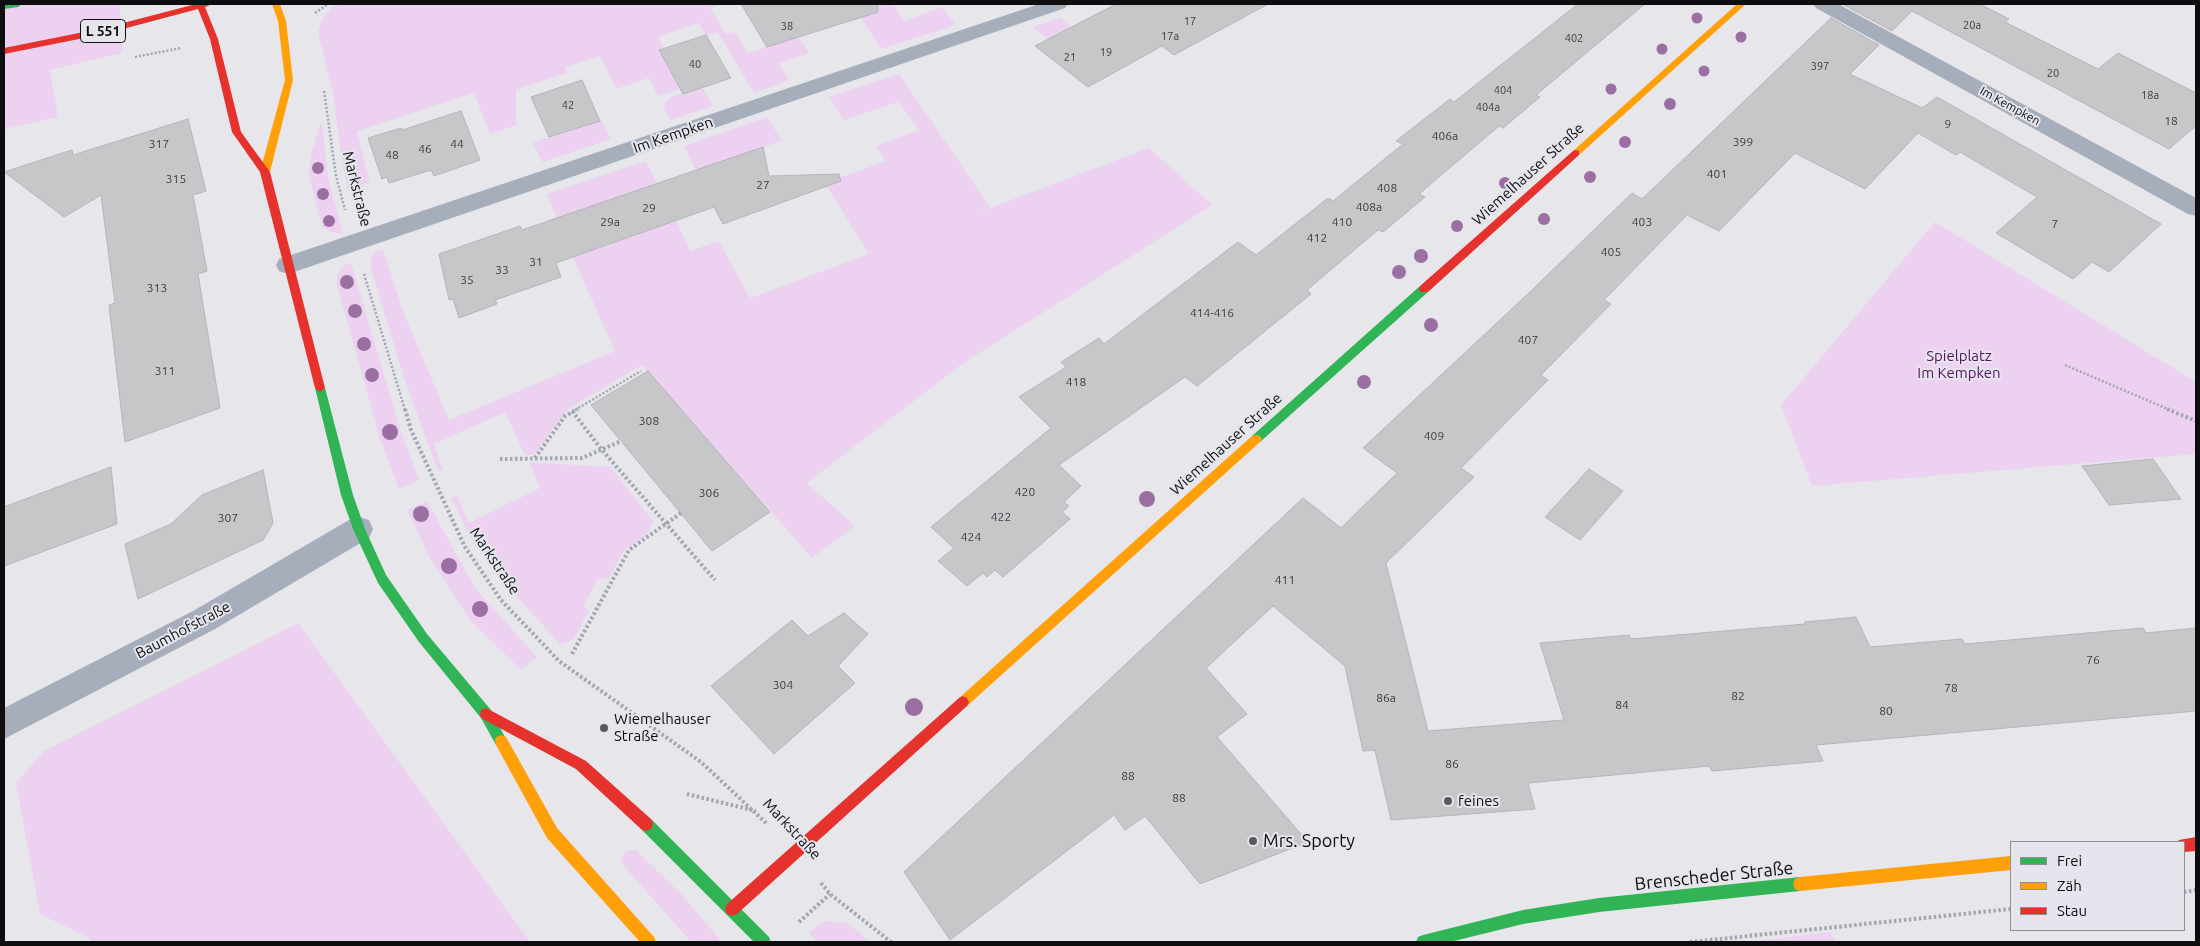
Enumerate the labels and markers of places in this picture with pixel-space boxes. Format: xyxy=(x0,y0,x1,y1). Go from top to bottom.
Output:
place label: Wiemelhauser Straße xyxy=(614,710,711,745)
marker: Wiemelhauser Straße xyxy=(598,722,610,734)
place label: feines xyxy=(1458,792,1499,810)
marker: feines xyxy=(1442,795,1454,807)
place label: Mrs. Sporty xyxy=(1263,830,1355,852)
marker: Mrs. Sporty xyxy=(1247,835,1259,847)

